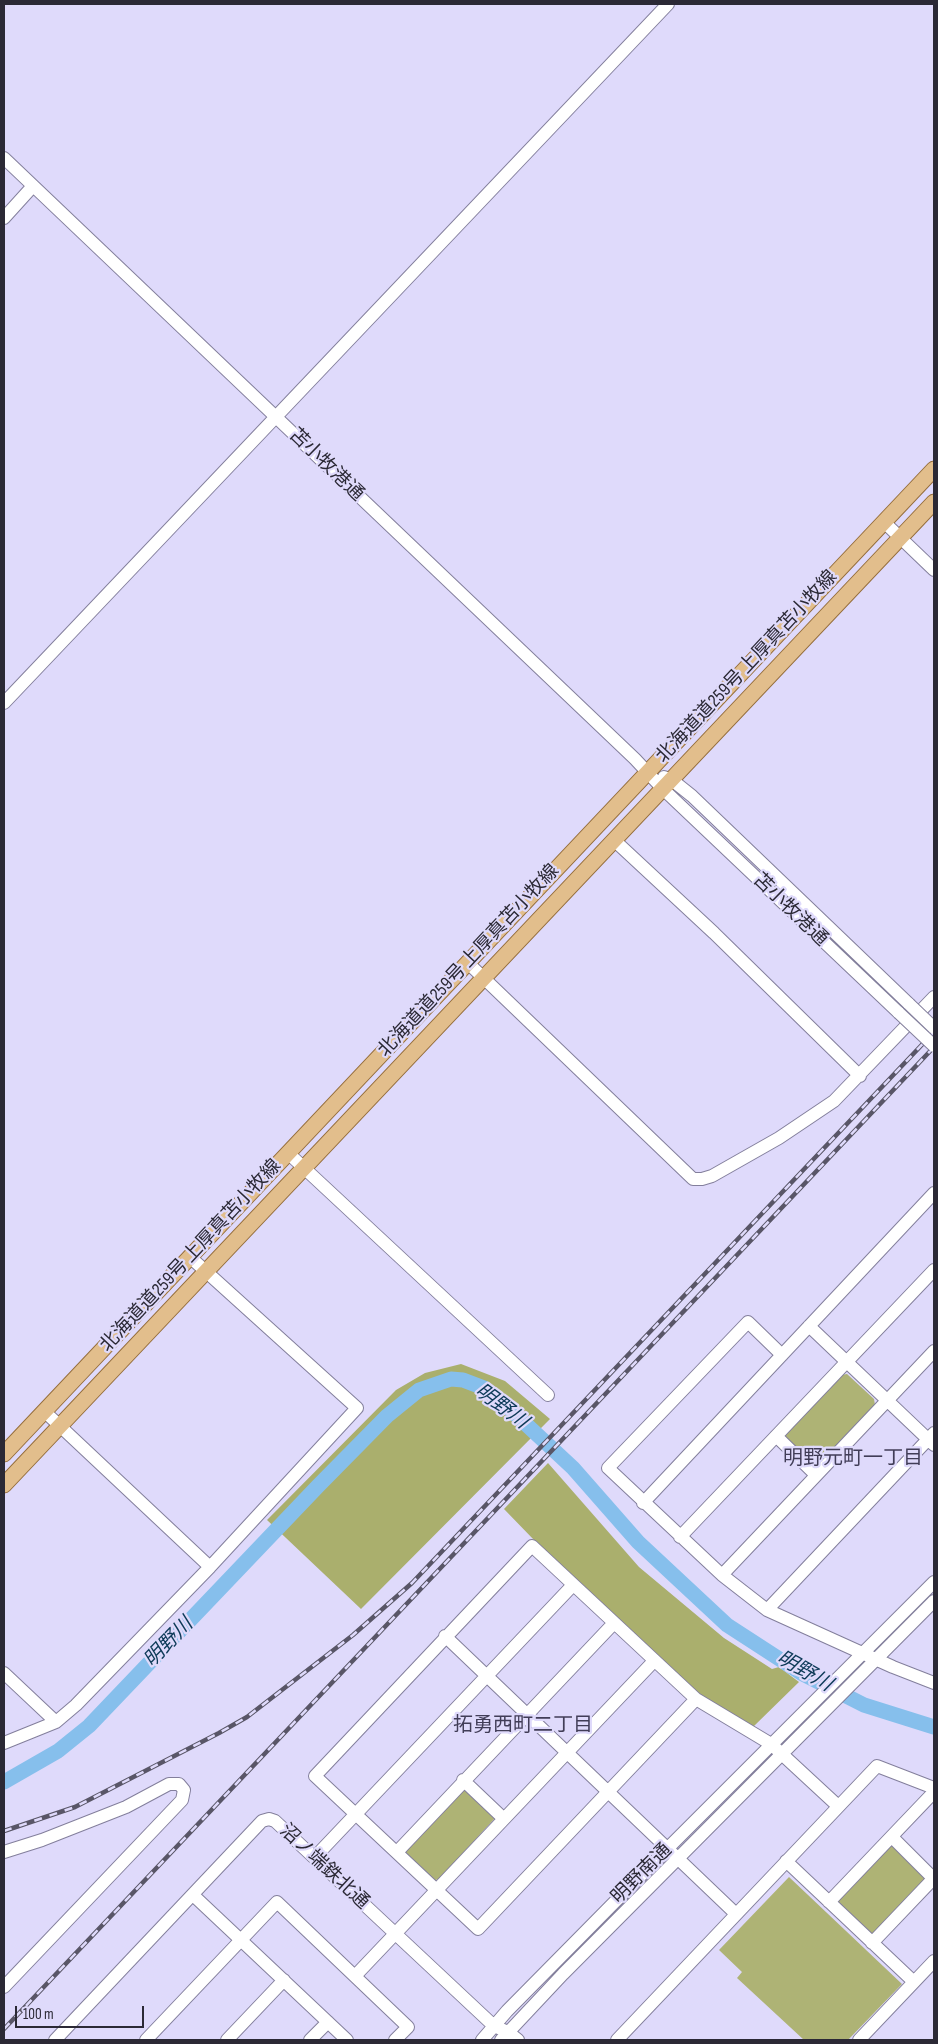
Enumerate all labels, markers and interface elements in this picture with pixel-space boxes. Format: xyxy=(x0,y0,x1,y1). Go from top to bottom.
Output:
street label: 苫小牧港通 xyxy=(284,424,368,506)
street label: 北海道道259号 上厚真苫小牧線 xyxy=(652,566,842,768)
street label: 北海道道259号 上厚真苫小牧線 xyxy=(374,860,564,1062)
street label: 苫小牧港通 xyxy=(748,869,832,951)
street label: 北海道道259号 上厚真苫小牧線 xyxy=(96,1155,286,1357)
water label: 明野川 xyxy=(470,1379,532,1435)
district label: 明野元町一丁目 xyxy=(783,1447,923,1471)
water label: 明野川 xyxy=(140,1613,198,1673)
water label: 明野川 xyxy=(772,1647,836,1697)
district label: 拓勇西町二丁目 xyxy=(453,1714,593,1738)
street label: 沼ノ端鉄北通 xyxy=(275,1820,373,1914)
street label: 明野南通 xyxy=(607,1839,677,1909)
scale bar xyxy=(18,1996,146,2028)
text: 100 m xyxy=(23,2005,54,2024)

